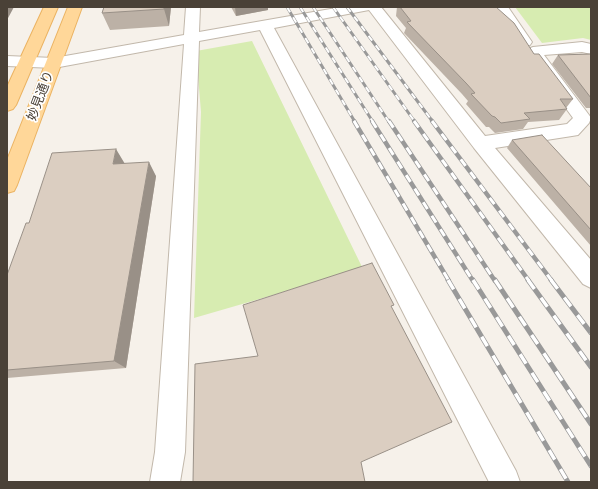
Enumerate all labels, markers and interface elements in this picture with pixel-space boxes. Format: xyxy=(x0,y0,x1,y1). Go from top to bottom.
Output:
street label: 妙見通り xyxy=(24,69,58,123)

